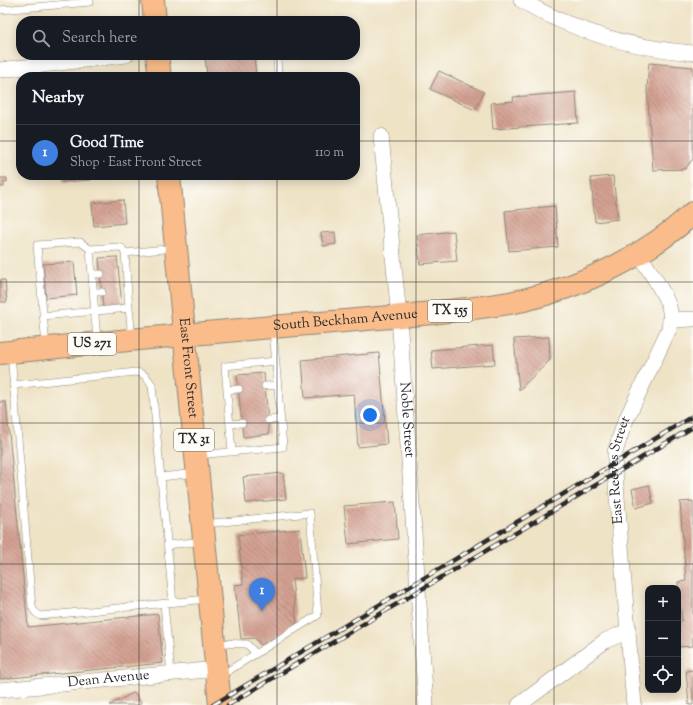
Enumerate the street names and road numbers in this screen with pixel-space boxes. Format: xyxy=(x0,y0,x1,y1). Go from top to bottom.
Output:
road number: TX 155 xyxy=(428,300,472,322)
street label: South Beckham Avenue xyxy=(272,304,419,337)
street label: East Front Street xyxy=(173,317,202,419)
road number: US 271 xyxy=(68,333,116,355)
street label: Noble Street xyxy=(394,381,419,458)
street label: East Reeves Street xyxy=(605,413,636,525)
road number: TX 31 xyxy=(174,429,214,451)
street label: Dean Avenue xyxy=(67,666,150,693)

